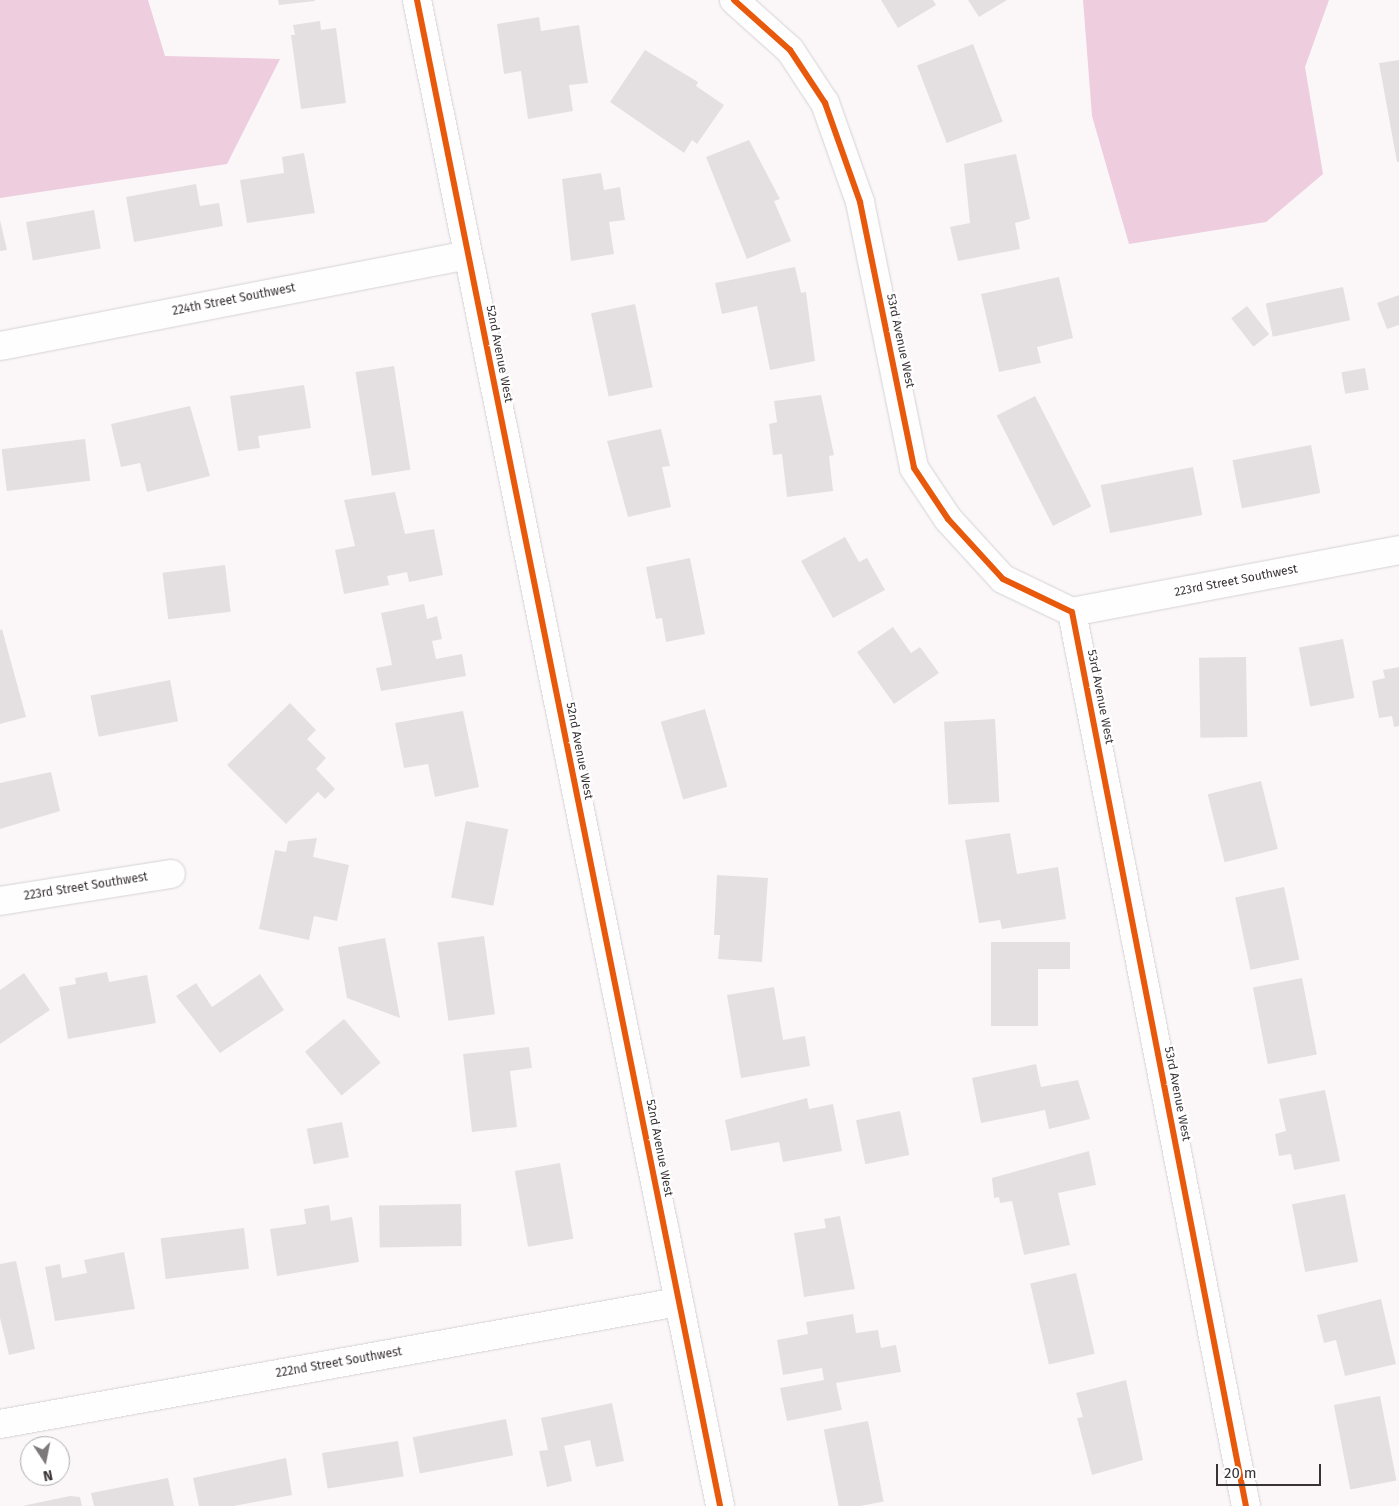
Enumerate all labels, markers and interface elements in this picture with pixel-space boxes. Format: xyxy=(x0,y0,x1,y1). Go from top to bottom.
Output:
street label: 224th Street Southwest xyxy=(171,281,297,319)
street label: 53rd Avenue West xyxy=(883,293,917,389)
street label: 52nd Avenue West xyxy=(483,304,515,404)
street label: 223rd Street Southwest xyxy=(1173,562,1299,600)
street label: 53rd Avenue West xyxy=(1084,649,1116,745)
street label: 52nd Avenue West xyxy=(563,701,595,801)
street label: 223rd Street Southwest xyxy=(23,870,149,904)
street label: 53rd Avenue West xyxy=(1161,1046,1193,1142)
street label: 52nd Avenue West xyxy=(643,1098,675,1198)
street label: 222nd Street Southwest xyxy=(275,1345,403,1381)
north arrow xyxy=(20,1436,70,1486)
scale bar xyxy=(1219,1454,1324,1486)
text: 20 m xyxy=(1224,1464,1257,1482)
text: N xyxy=(42,1466,54,1484)

